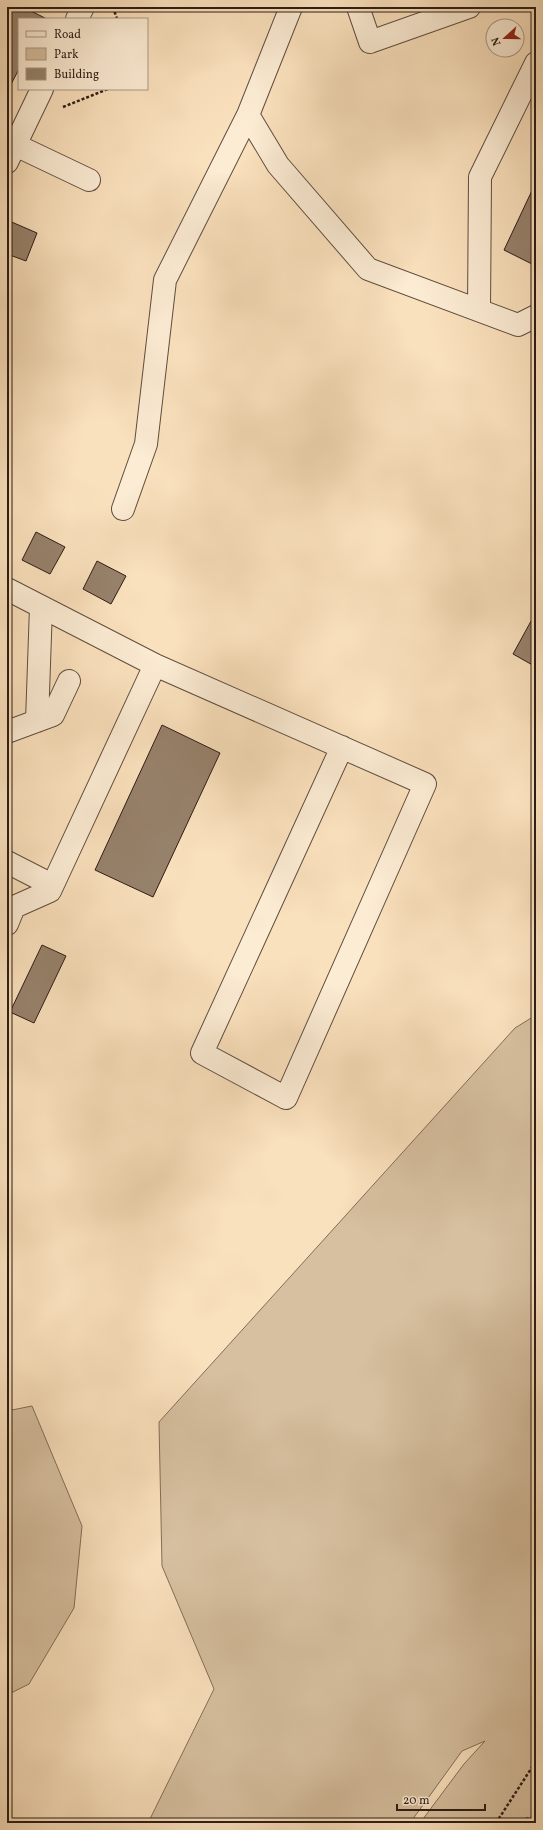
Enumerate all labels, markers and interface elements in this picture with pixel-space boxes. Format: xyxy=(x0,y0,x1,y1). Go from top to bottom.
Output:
legend xyxy=(18,18,148,90)
north arrow xyxy=(485,18,525,58)
text: Road xyxy=(54,27,81,43)
text: N xyxy=(489,35,505,47)
text: Park xyxy=(54,47,79,63)
text: Building xyxy=(54,67,99,83)
scale bar xyxy=(397,1786,485,1812)
text: 20 m xyxy=(403,1793,430,1809)

